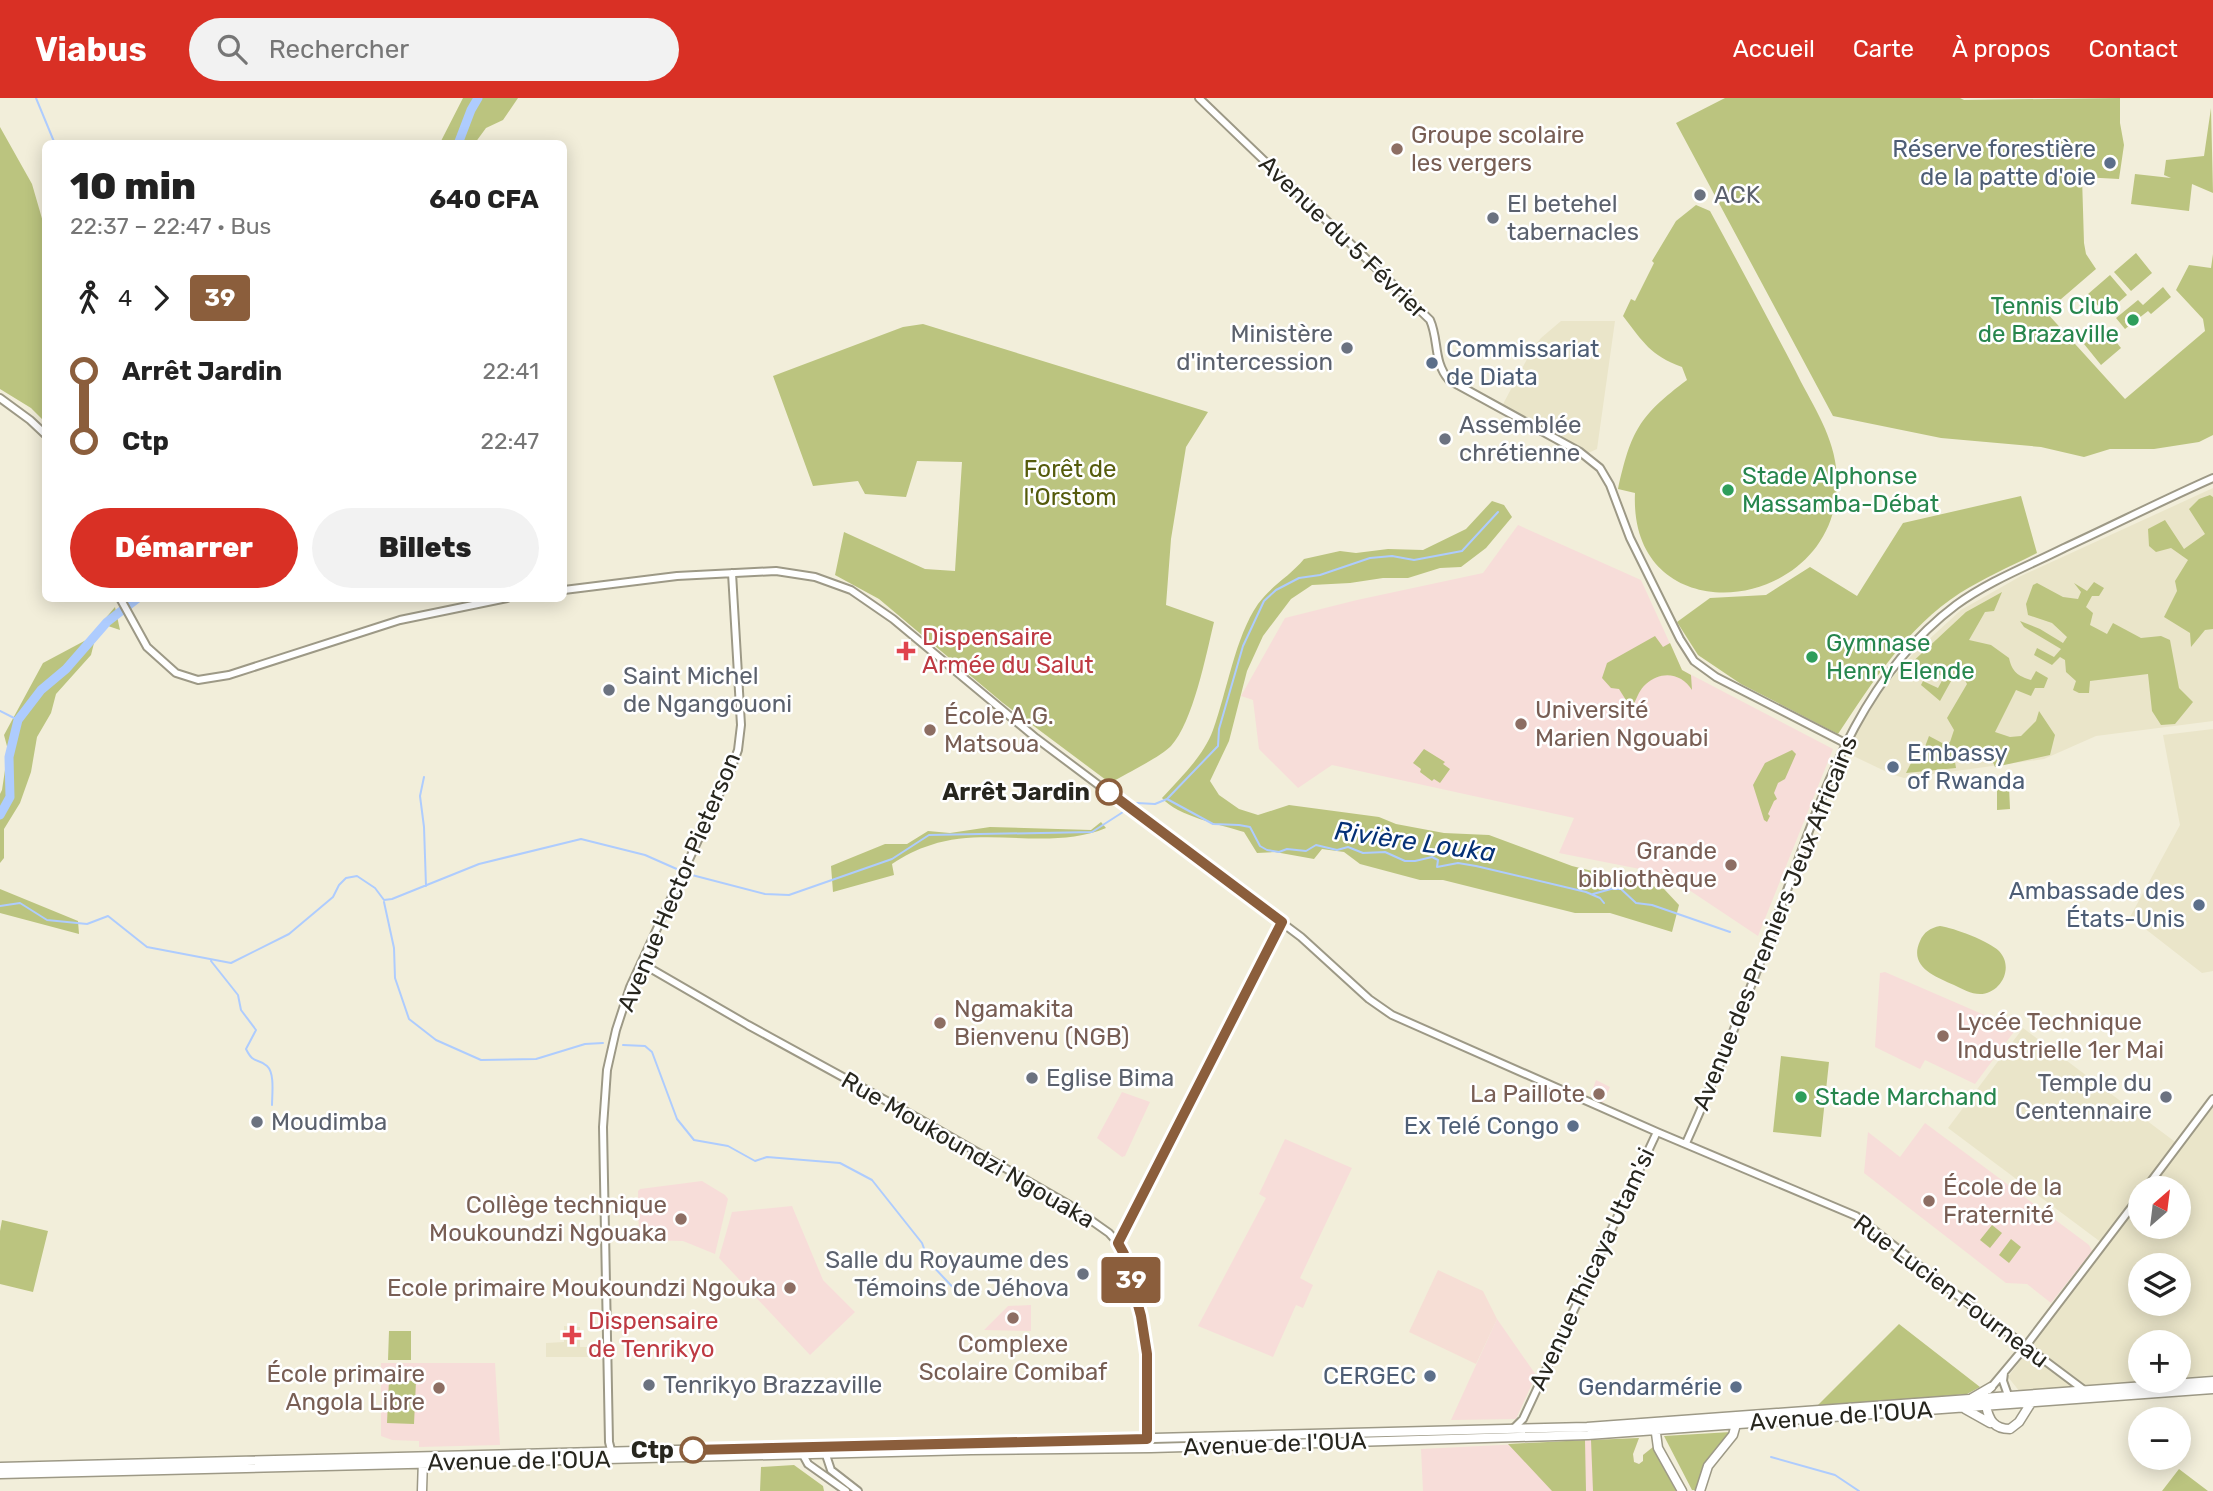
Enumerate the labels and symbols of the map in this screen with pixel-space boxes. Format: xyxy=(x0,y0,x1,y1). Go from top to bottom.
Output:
place label: Groupe scolaire les vergers xyxy=(1411,121,1585,177)
place label: Réserve forestière de la patte d'oie xyxy=(1892,135,2096,191)
marker: Groupe scolaire les vergers xyxy=(1389,141,1405,157)
street label: Avenue du 5 Février xyxy=(1253,150,1433,324)
marker: Réserve forestière de la patte d'oie xyxy=(2102,155,2118,171)
place label: ACK xyxy=(1714,181,1761,209)
marker: ACK xyxy=(1692,187,1708,203)
place label: El betehel tabernacles xyxy=(1507,190,1639,246)
marker: El betehel tabernacles xyxy=(1485,210,1501,226)
place label: Tennis Club de Brazaville xyxy=(1978,292,2119,348)
marker: Tennis Club de Brazaville xyxy=(2125,312,2141,328)
place label: Ministère d'intercession xyxy=(1176,320,1333,376)
place label: Commissariat de Diata xyxy=(1446,335,1599,391)
marker: Ministère d'intercession xyxy=(1339,340,1355,356)
marker: Commissariat de Diata xyxy=(1424,355,1440,371)
place label: Assemblée chrétienne xyxy=(1459,411,1581,467)
marker: Assemblée chrétienne xyxy=(1437,431,1453,447)
park label: Forêt de l'Orstom xyxy=(1023,455,1117,511)
place label: Stade Alphonse Massamba-Débat xyxy=(1742,462,1939,518)
marker: Stade Alphonse Massamba-Débat xyxy=(1720,482,1736,498)
place label: Dispensaire Armée du Salut xyxy=(922,623,1094,679)
place label: Gymnase Henry Elende xyxy=(1826,629,1975,685)
marker: Dispensaire Armée du Salut xyxy=(896,641,916,661)
marker: Gymnase Henry Elende xyxy=(1804,649,1820,665)
place label: Saint Michel de Ngangouoni xyxy=(623,662,792,718)
marker: Saint Michel de Ngangouoni xyxy=(601,682,617,698)
place label: Université Marien Ngouabi xyxy=(1535,696,1709,752)
place label: École A.G. Matsoua xyxy=(944,702,1054,758)
marker: Université Marien Ngouabi xyxy=(1513,716,1529,732)
marker: École A.G. Matsoua xyxy=(922,722,938,738)
street label: Avenue des Premiers Jeux Africains xyxy=(1687,732,1863,1114)
place label: Embassy of Rwanda xyxy=(1907,739,2025,795)
street label: Avenue Hector Pieterson xyxy=(612,748,746,1016)
marker: Embassy of Rwanda xyxy=(1885,759,1901,775)
place label: Arrêt Jardin xyxy=(942,778,1090,806)
marker: Arrêt Jardin xyxy=(1096,779,1122,805)
water label: Rivière Louka xyxy=(1332,815,1498,869)
place label: Grande bibliothèque xyxy=(1578,837,1717,893)
marker: Grande bibliothèque xyxy=(1723,857,1739,873)
place label: Ambassade des États-Unis xyxy=(2009,877,2185,933)
marker: Ambassade des États-Unis xyxy=(2191,897,2207,913)
place label: Ngamakita Bienvenu (NGB) xyxy=(954,995,1129,1051)
place label: Lycée Technique Industrielle 1er Mai xyxy=(1957,1008,2164,1064)
marker: Ngamakita Bienvenu (NGB) xyxy=(932,1015,948,1031)
marker: Lycée Technique Industrielle 1er Mai xyxy=(1935,1028,1951,1044)
place label: Eglise Bima xyxy=(1046,1064,1174,1092)
street label: Rue Moukoundzi Ngouaka xyxy=(837,1066,1099,1234)
place label: Temple du Centennaire xyxy=(2015,1069,2152,1125)
marker: Eglise Bima xyxy=(1024,1070,1040,1086)
place label: La Paillote xyxy=(1470,1080,1585,1108)
place label: Stade Marchand xyxy=(1815,1083,1997,1111)
marker: La Paillote xyxy=(1591,1086,1607,1102)
marker: Stade Marchand xyxy=(1793,1089,1809,1105)
marker: Temple du Centennaire xyxy=(2158,1089,2174,1105)
place label: Moudimba xyxy=(271,1108,387,1136)
place label: Ex Telé Congo xyxy=(1404,1112,1559,1140)
marker: Moudimba xyxy=(249,1114,265,1130)
marker: Ex Telé Congo xyxy=(1565,1118,1581,1134)
street label: Avenue Thicaya Utam'si xyxy=(1523,1143,1661,1395)
place label: École de la Fraternité xyxy=(1943,1173,2062,1229)
north arrow xyxy=(2128,1176,2191,1239)
place label: Collège technique Moukoundzi Ngouaka xyxy=(429,1191,667,1247)
marker: École de la Fraternité xyxy=(1921,1193,1937,1209)
street label: Rue Lucien Fourneau xyxy=(1848,1209,2054,1373)
marker: Collège technique Moukoundzi Ngouaka xyxy=(673,1211,689,1227)
place label: Salle du Royaume des Témoins de Jéhova xyxy=(825,1246,1069,1302)
line badge: 39 xyxy=(1100,1257,1162,1303)
marker: Salle du Royaume des Témoins de Jéhova xyxy=(1075,1266,1091,1282)
place label: Ecole primaire Moukoundzi Ngouka xyxy=(387,1274,776,1302)
marker: Ecole primaire Moukoundzi Ngouka xyxy=(782,1280,798,1296)
place label: Dispensaire de Tenrikyo xyxy=(588,1307,719,1363)
marker: Complexe Scolaire Comibaf xyxy=(1005,1310,1021,1326)
marker: Dispensaire de Tenrikyo xyxy=(562,1325,582,1345)
place label: Complexe Scolaire Comibaf xyxy=(919,1330,1108,1386)
place label: École primaire Angola Libre xyxy=(266,1360,425,1416)
place label: CERGEC xyxy=(1323,1362,1416,1390)
marker: CERGEC xyxy=(1422,1368,1438,1384)
place label: Tenrikyo Brazzaville xyxy=(663,1371,882,1399)
place label: Gendarmérie xyxy=(1578,1373,1722,1401)
marker: Tenrikyo Brazzaville xyxy=(641,1377,657,1393)
marker: Gendarmérie xyxy=(1728,1379,1744,1395)
marker: École primaire Angola Libre xyxy=(431,1380,447,1396)
street label: Avenue de l'OUA xyxy=(1749,1396,1933,1436)
street label: Avenue de l'OUA xyxy=(1183,1427,1367,1461)
place label: Ctp xyxy=(631,1436,674,1464)
marker: Ctp xyxy=(680,1437,706,1463)
street label: Avenue de l'OUA xyxy=(427,1445,611,1477)

